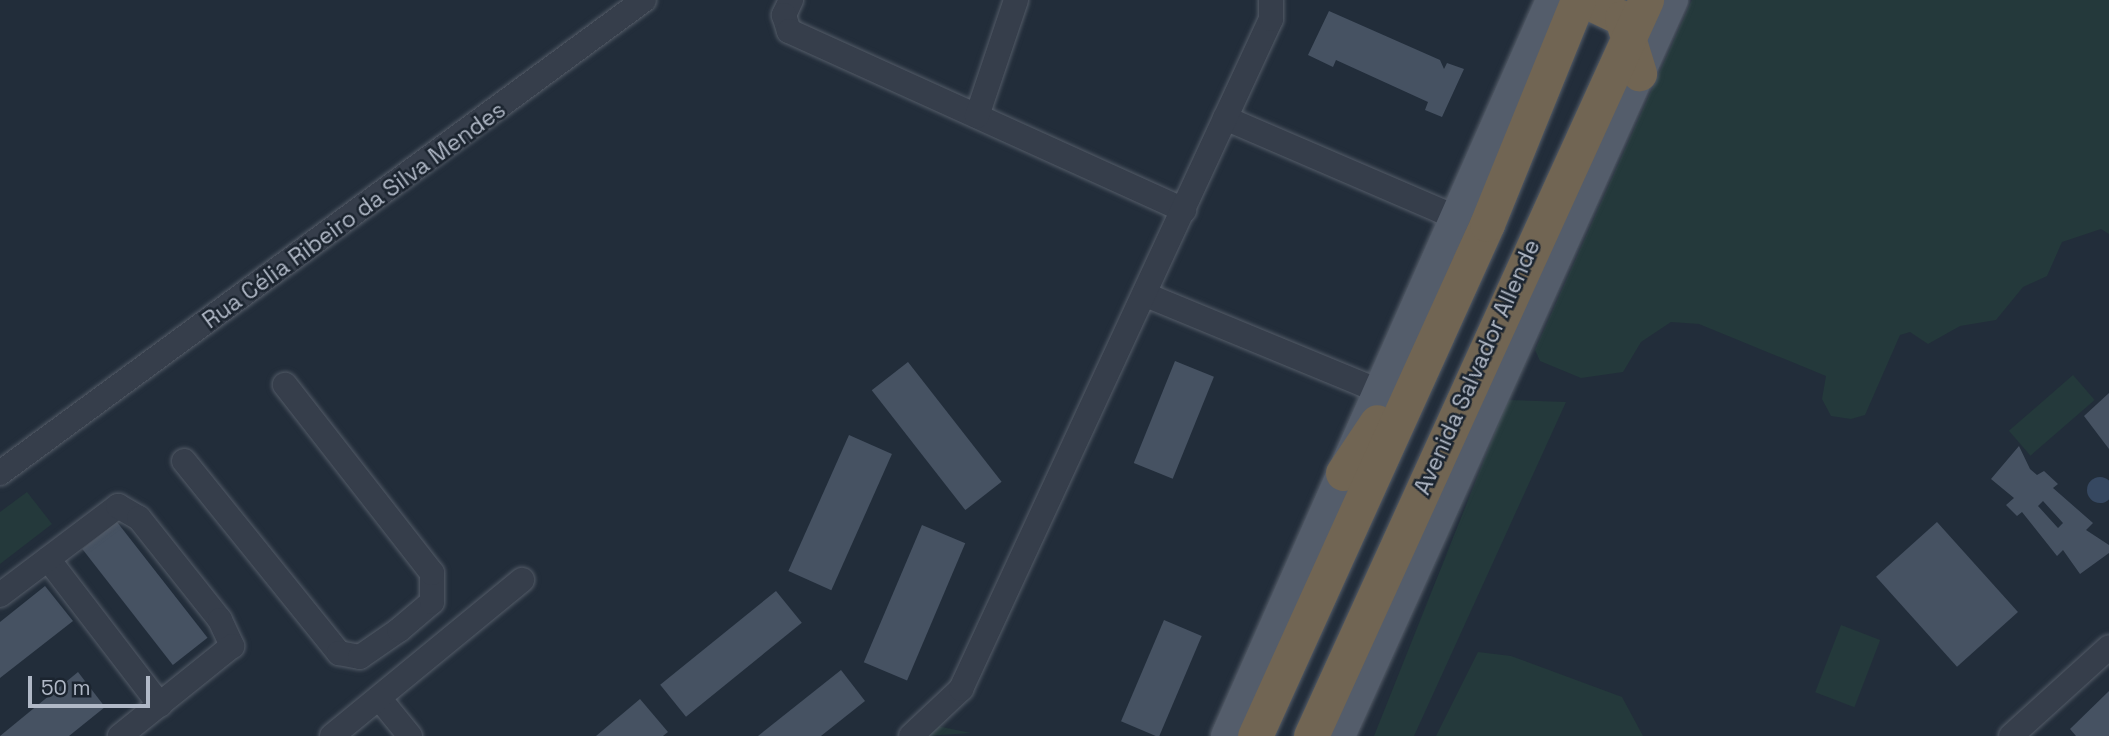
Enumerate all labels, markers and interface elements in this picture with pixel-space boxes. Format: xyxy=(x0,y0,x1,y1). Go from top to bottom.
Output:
street label: Rua Célia Ribeiro da Silva Mendes xyxy=(197,96,511,334)
street label: Avenida Salvador Allende xyxy=(1408,235,1546,499)
scale bar xyxy=(32,662,154,706)
text: 50 m xyxy=(41,674,91,701)

